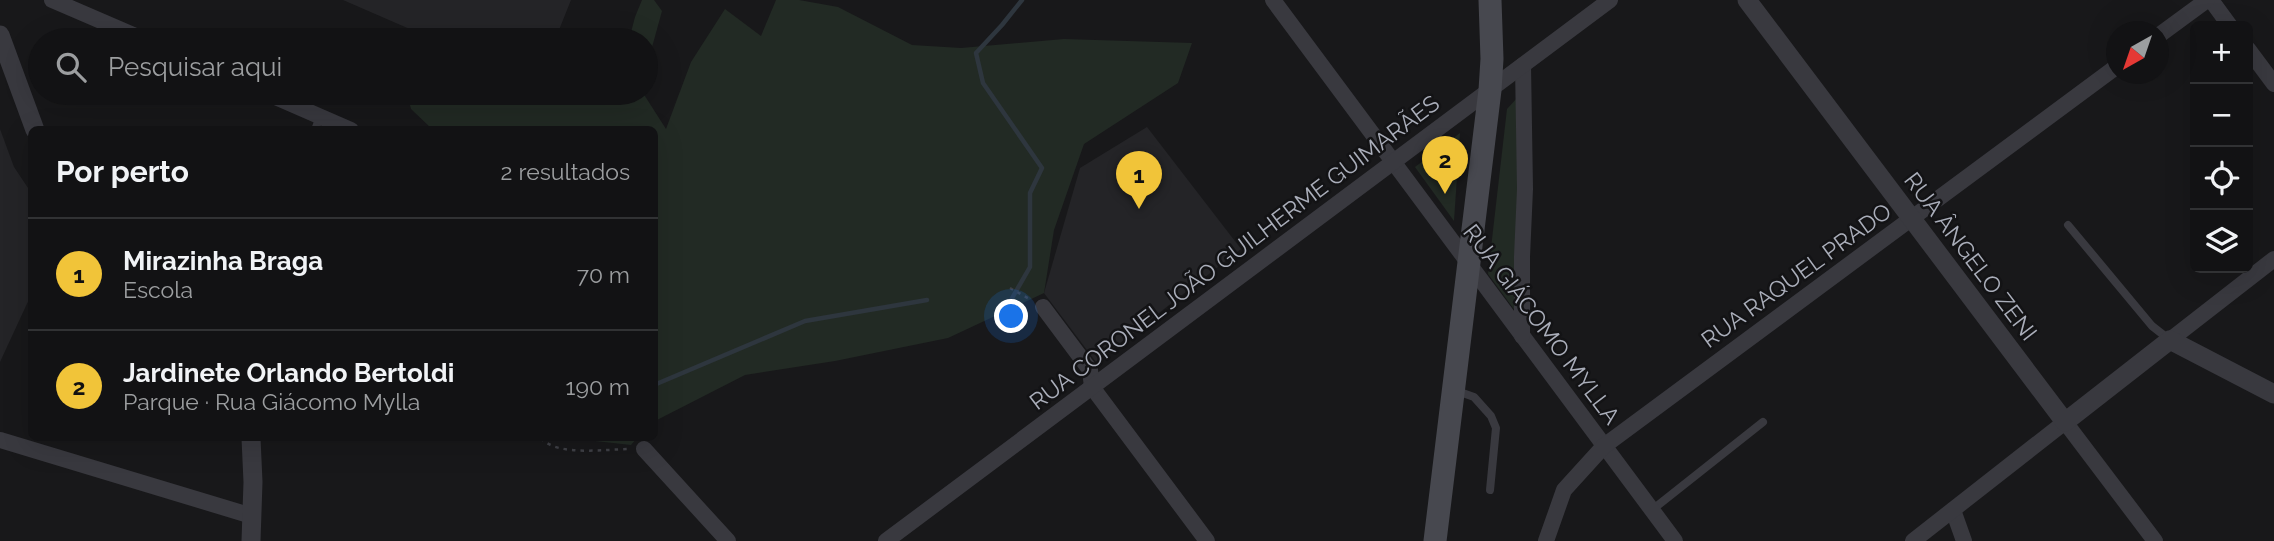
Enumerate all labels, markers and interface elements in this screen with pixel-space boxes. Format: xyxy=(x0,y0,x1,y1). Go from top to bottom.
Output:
north arrow xyxy=(2106,21,2169,84)
map controls xyxy=(2190,21,2253,273)
button: + xyxy=(2190,21,2253,84)
search box xyxy=(28,28,658,105)
icon: search xyxy=(52,48,90,86)
text: Pesquisar aqui xyxy=(108,52,282,82)
button: − xyxy=(2190,84,2253,147)
street label: RUA CORONEL JOÃO GUILHERME GUIMARÃES xyxy=(1024,89,1444,415)
pin: 2 xyxy=(1422,136,1468,194)
button: locate xyxy=(2190,147,2253,210)
pin: 1 xyxy=(1116,151,1162,209)
text: Por perto xyxy=(56,154,189,189)
text: 2 resultados xyxy=(501,158,630,185)
street label: RUA ÂNGELO ZENI xyxy=(1899,167,2043,345)
street label: RUA RAQUEL PRADO xyxy=(1696,197,1896,353)
button: layers xyxy=(2190,210,2253,273)
street label: RUA GIÁCOMO MYLLA xyxy=(1458,219,1626,430)
text: Mirazinha Braga xyxy=(123,246,323,276)
text: 1 xyxy=(73,261,85,288)
text: 70 m xyxy=(577,261,630,288)
text: Escola xyxy=(123,276,193,303)
your location xyxy=(994,299,1028,333)
text: Jardinete Orlando Bertoldi xyxy=(123,358,454,388)
text: 2 xyxy=(73,373,85,400)
text: 190 m xyxy=(566,373,630,400)
text: Parque · Rua Giácomo Mylla xyxy=(123,388,420,415)

